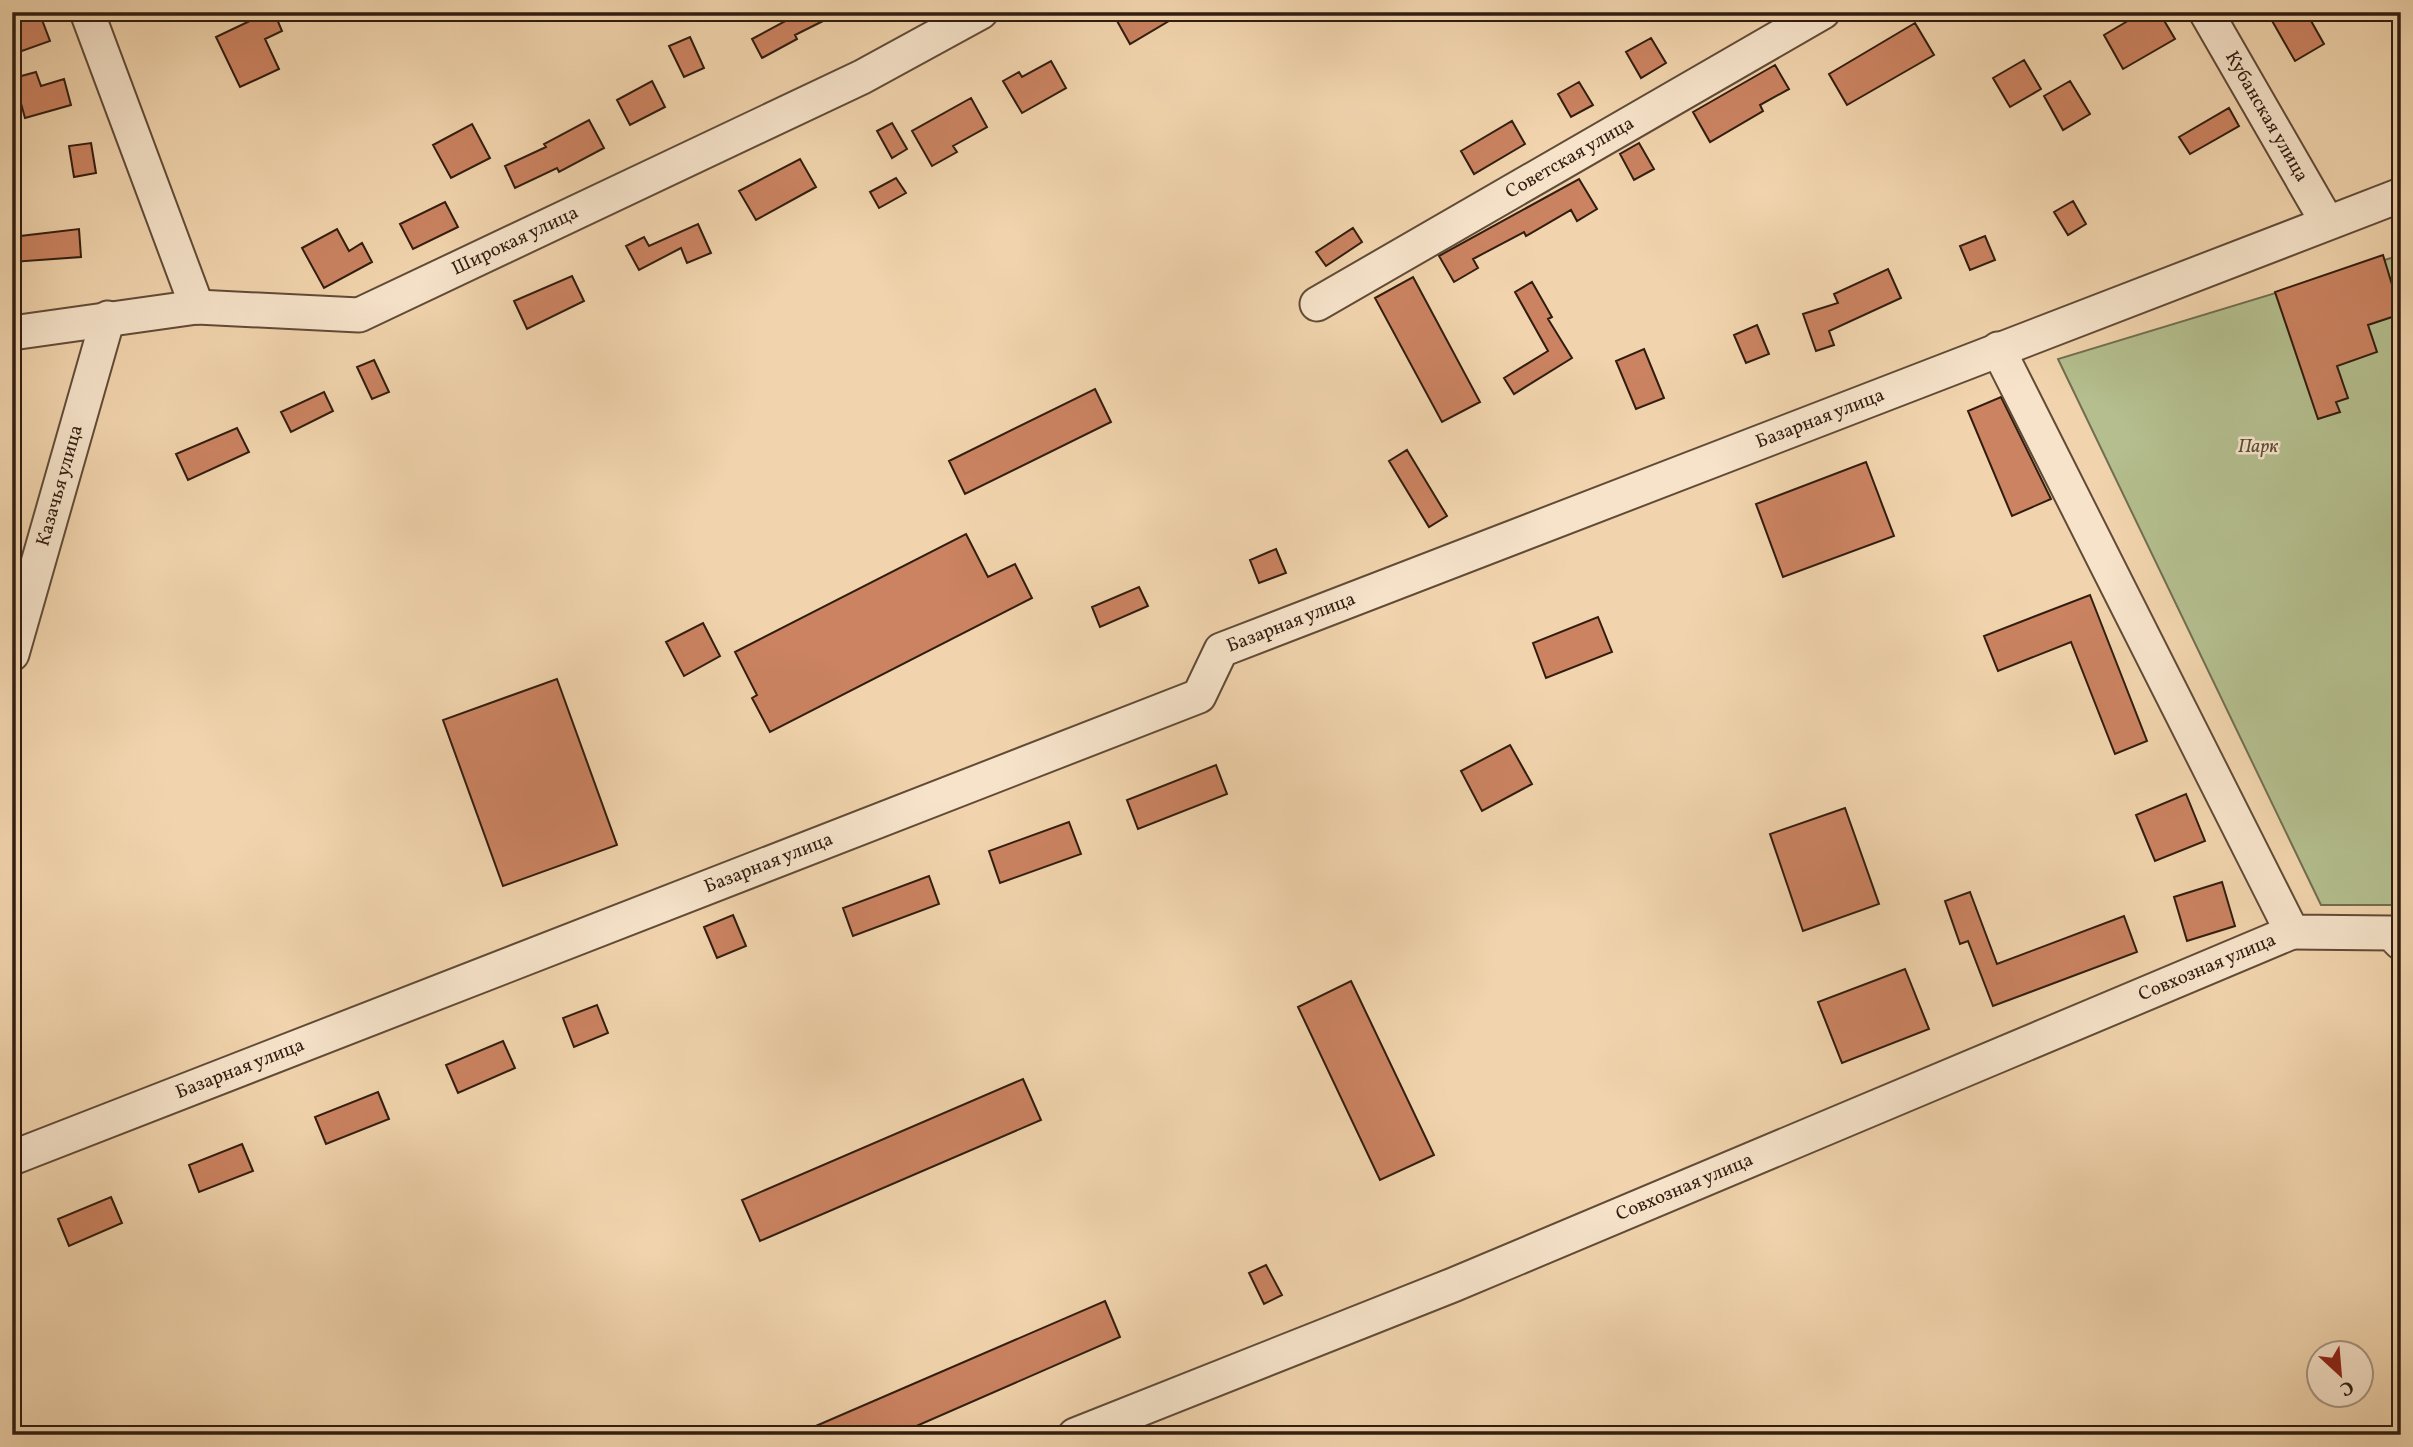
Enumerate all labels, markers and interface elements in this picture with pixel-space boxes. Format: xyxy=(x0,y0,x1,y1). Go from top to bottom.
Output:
street label: Кубанская улица xyxy=(2218,47,2314,187)
street label: Советская улица xyxy=(1501,111,1639,205)
street label: Широкая улица xyxy=(448,200,583,282)
street label: Базарная улица xyxy=(1752,382,1889,456)
street label: Казачья улица xyxy=(30,422,90,549)
park label: Парк xyxy=(2238,434,2279,460)
street label: Базарная улица xyxy=(1223,586,1360,660)
street label: Базарная улица xyxy=(700,827,837,900)
street label: Совхозная улица xyxy=(2135,927,2280,1008)
street label: Базарная улица xyxy=(172,1032,309,1106)
street label: Совхозная улица xyxy=(1612,1147,1757,1228)
north arrow xyxy=(2304,1338,2374,1408)
text: С xyxy=(2335,1373,2358,1402)

